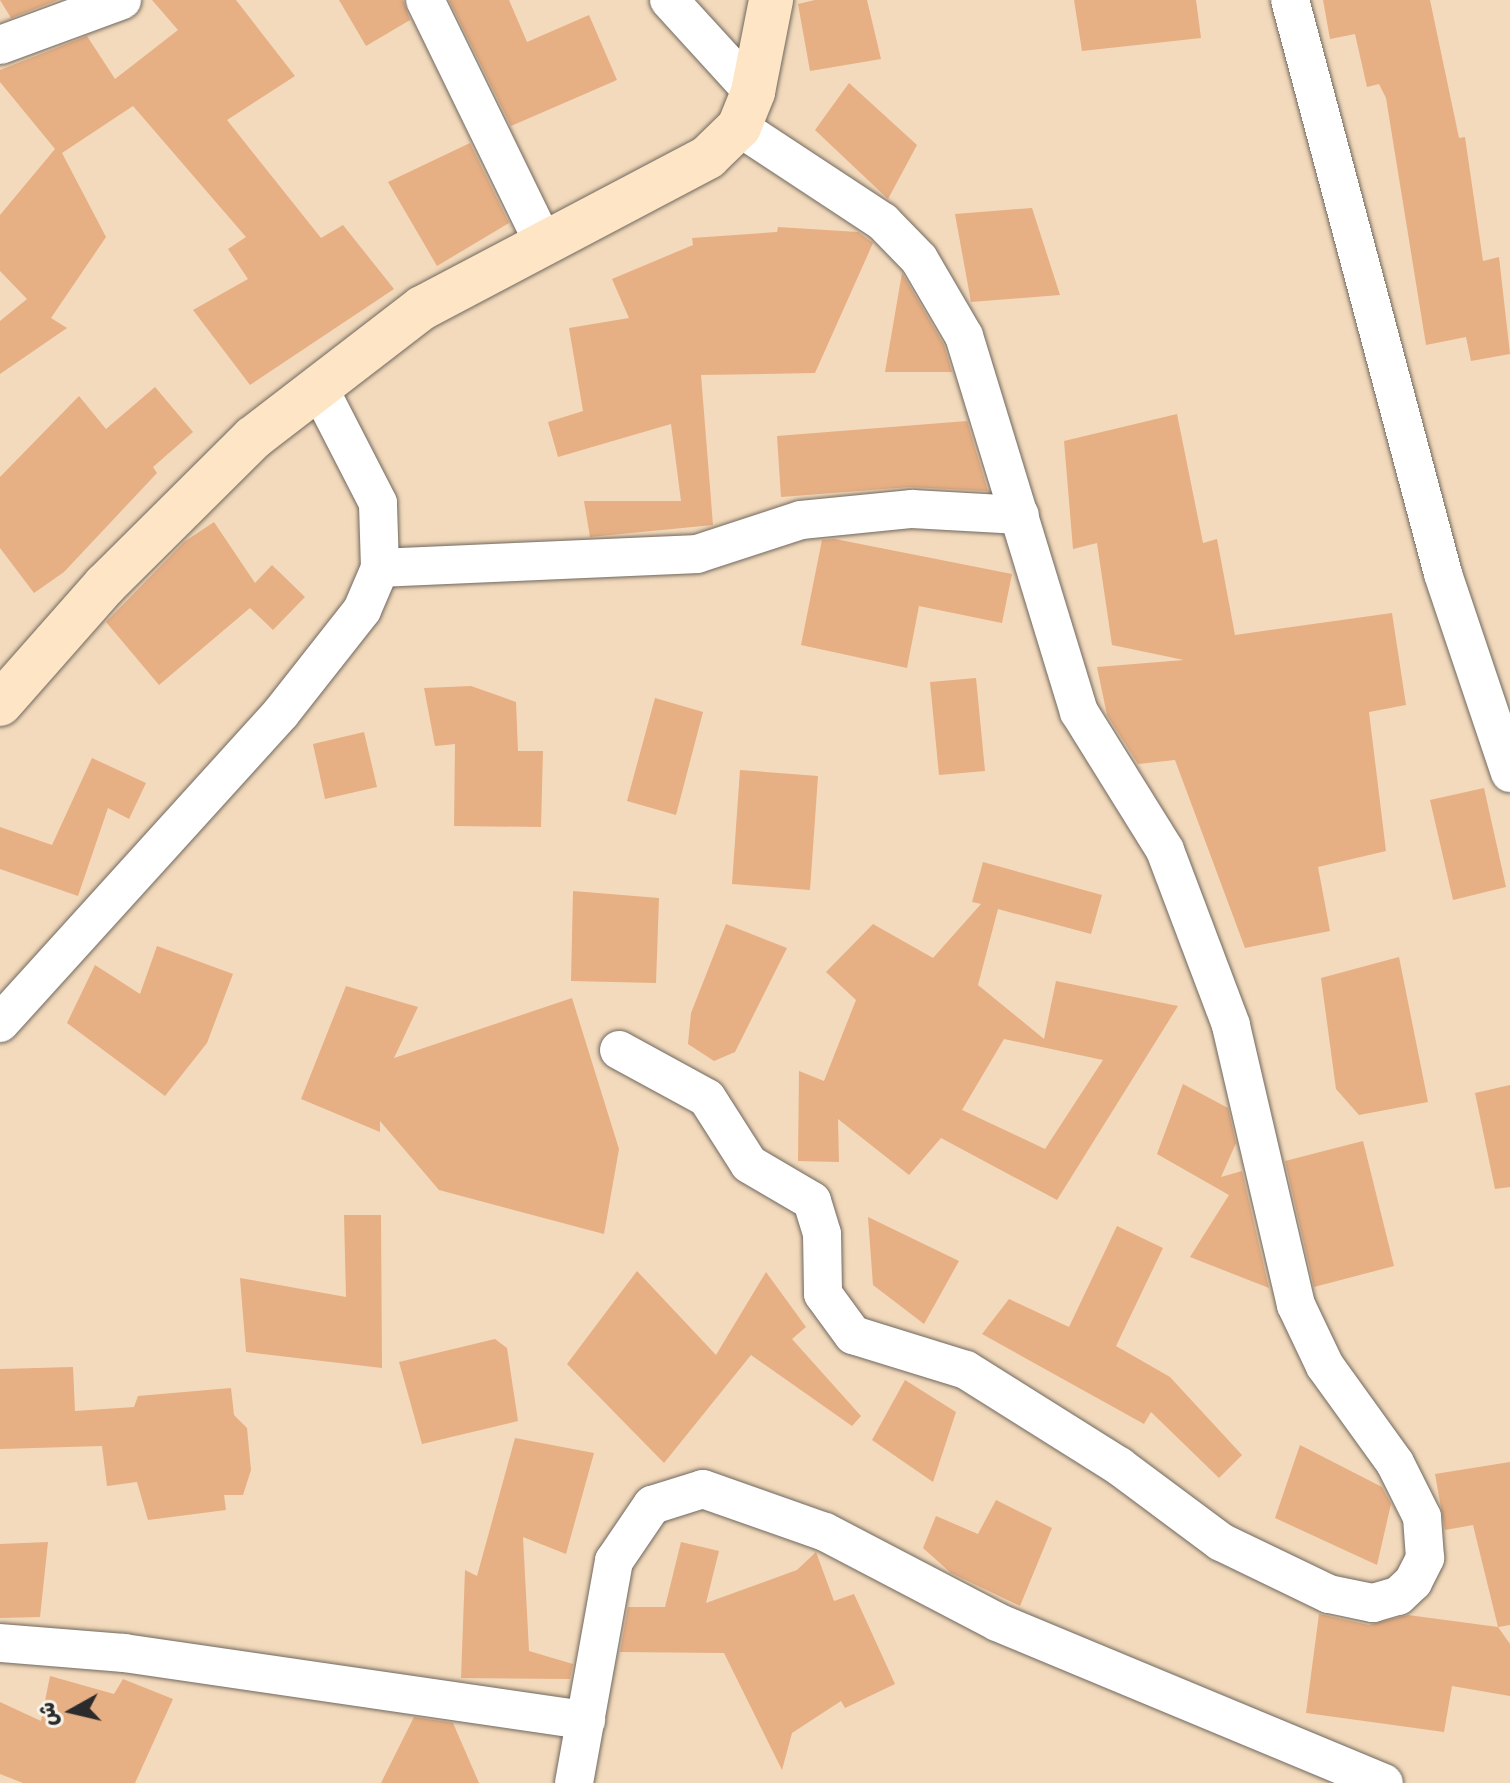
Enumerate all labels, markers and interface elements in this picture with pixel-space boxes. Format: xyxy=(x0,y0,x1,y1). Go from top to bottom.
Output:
north arrow xyxy=(32,1671,112,1751)
text: ش xyxy=(33,1700,64,1728)

